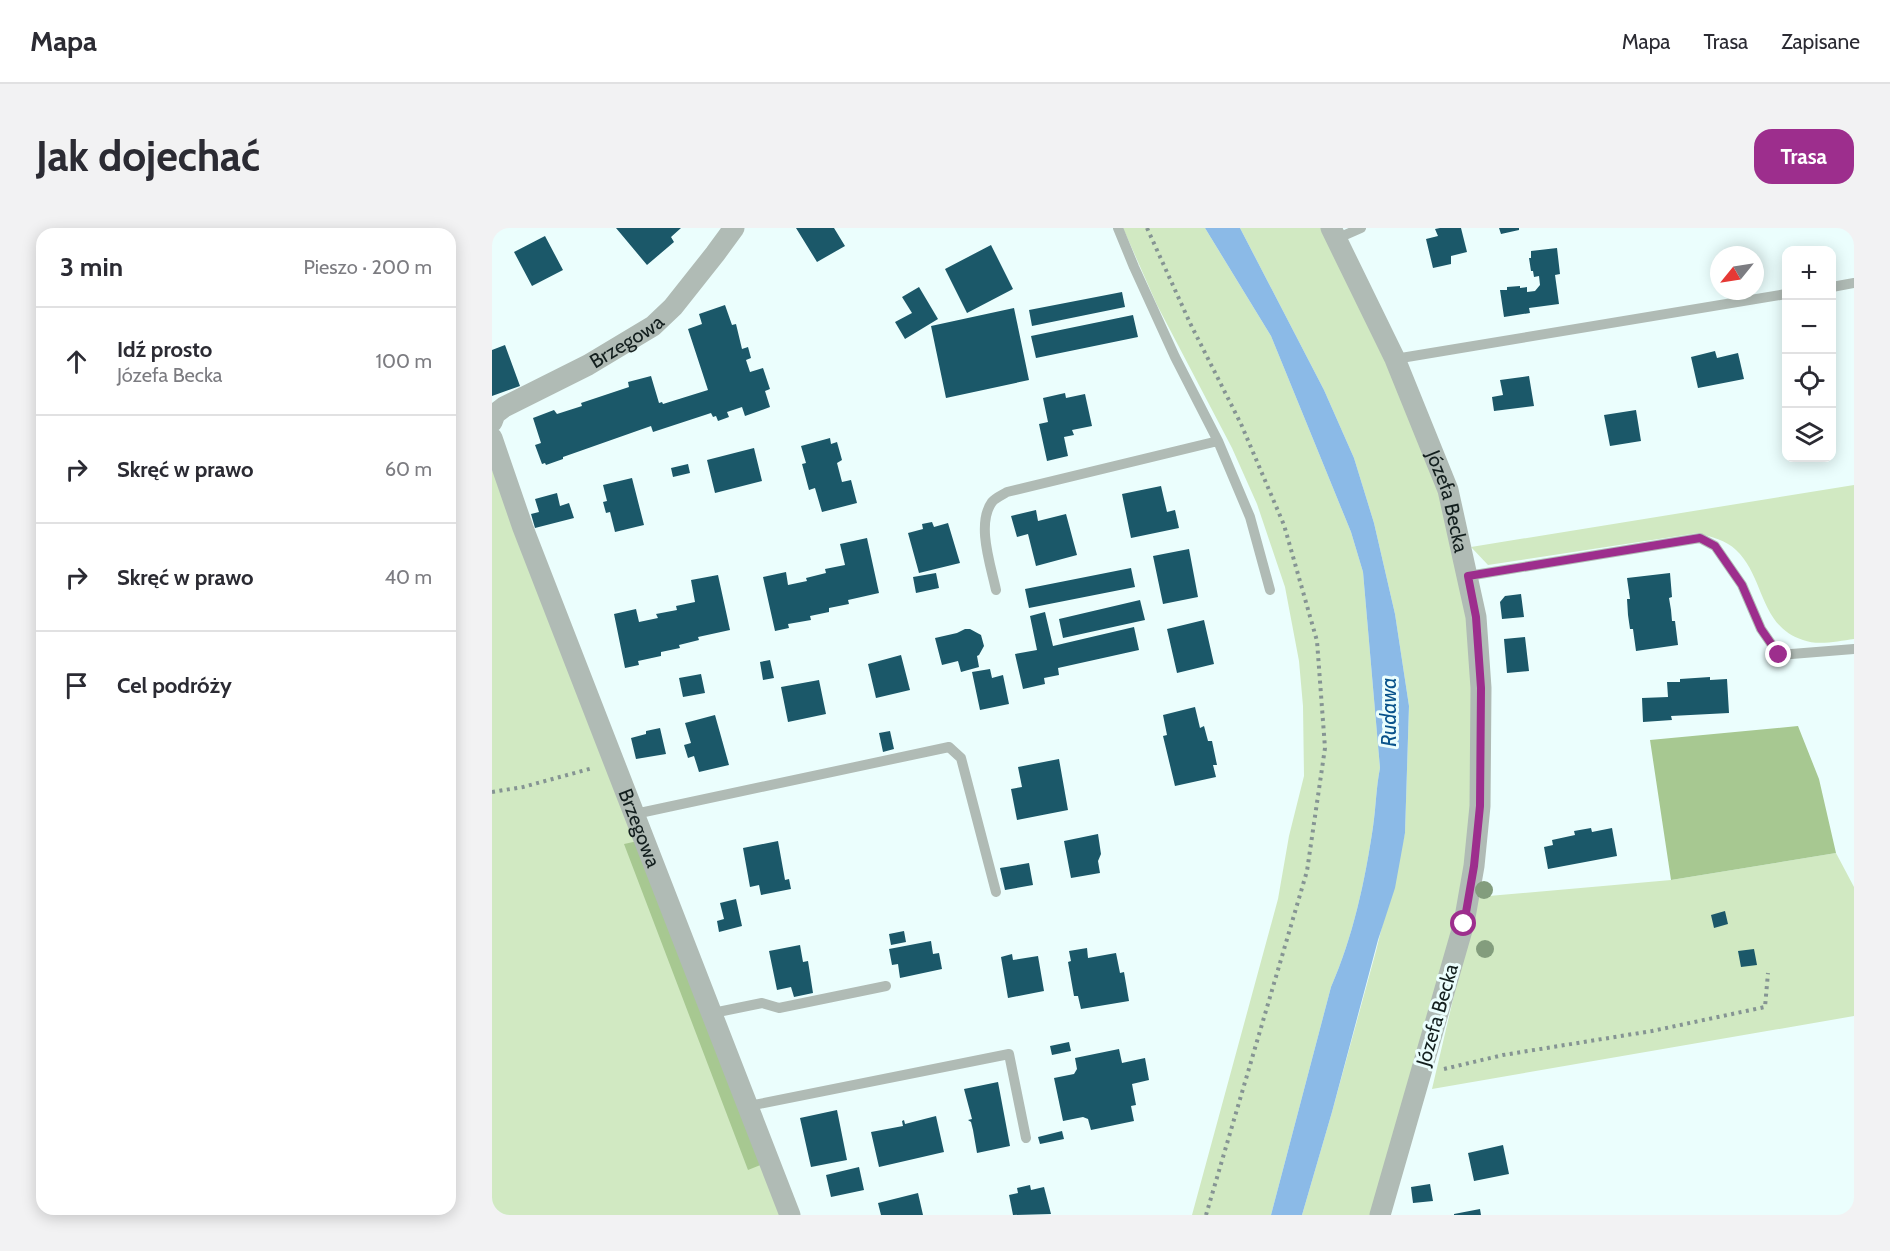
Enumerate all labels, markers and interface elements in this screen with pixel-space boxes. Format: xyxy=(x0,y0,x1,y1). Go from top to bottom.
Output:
text: Mapa xyxy=(30,24,97,58)
text: Mapa xyxy=(1622,29,1670,54)
text: Trasa xyxy=(1703,29,1748,54)
text: Zapisane xyxy=(1781,29,1860,54)
button: Trasa xyxy=(1754,129,1854,184)
text: Jak dojechać xyxy=(36,130,260,182)
north arrow xyxy=(1710,246,1764,300)
map controls xyxy=(1782,246,1836,462)
button: + xyxy=(1782,246,1836,300)
text: 3 min xyxy=(60,251,123,283)
text: Pieszo · 200 m xyxy=(304,255,432,279)
button: − xyxy=(1782,300,1836,354)
street label: Brzegowa xyxy=(585,310,669,373)
text: Idź prosto xyxy=(117,336,212,363)
icon: ahead xyxy=(60,345,93,378)
text: 100 m xyxy=(376,349,432,373)
button: locate xyxy=(1782,354,1836,408)
text: Józefa Becka xyxy=(117,363,222,387)
button: layers xyxy=(1782,408,1836,462)
street label: Józefa Becka xyxy=(1421,446,1474,555)
icon: right xyxy=(60,453,93,486)
text: Skręć w prawo xyxy=(117,456,254,483)
text: 60 m xyxy=(385,457,432,481)
icon: right xyxy=(60,561,93,594)
text: Skręć w prawo xyxy=(117,564,254,591)
text: 40 m xyxy=(384,565,432,589)
route end xyxy=(1765,641,1791,667)
icon: arrive xyxy=(60,669,93,702)
text: Cel podróży xyxy=(117,672,232,699)
water label: Rudawa xyxy=(1376,677,1401,747)
street label: Brzegowa xyxy=(613,785,666,871)
route start xyxy=(1450,910,1476,936)
street label: Józefa Becka xyxy=(1411,961,1463,1070)

